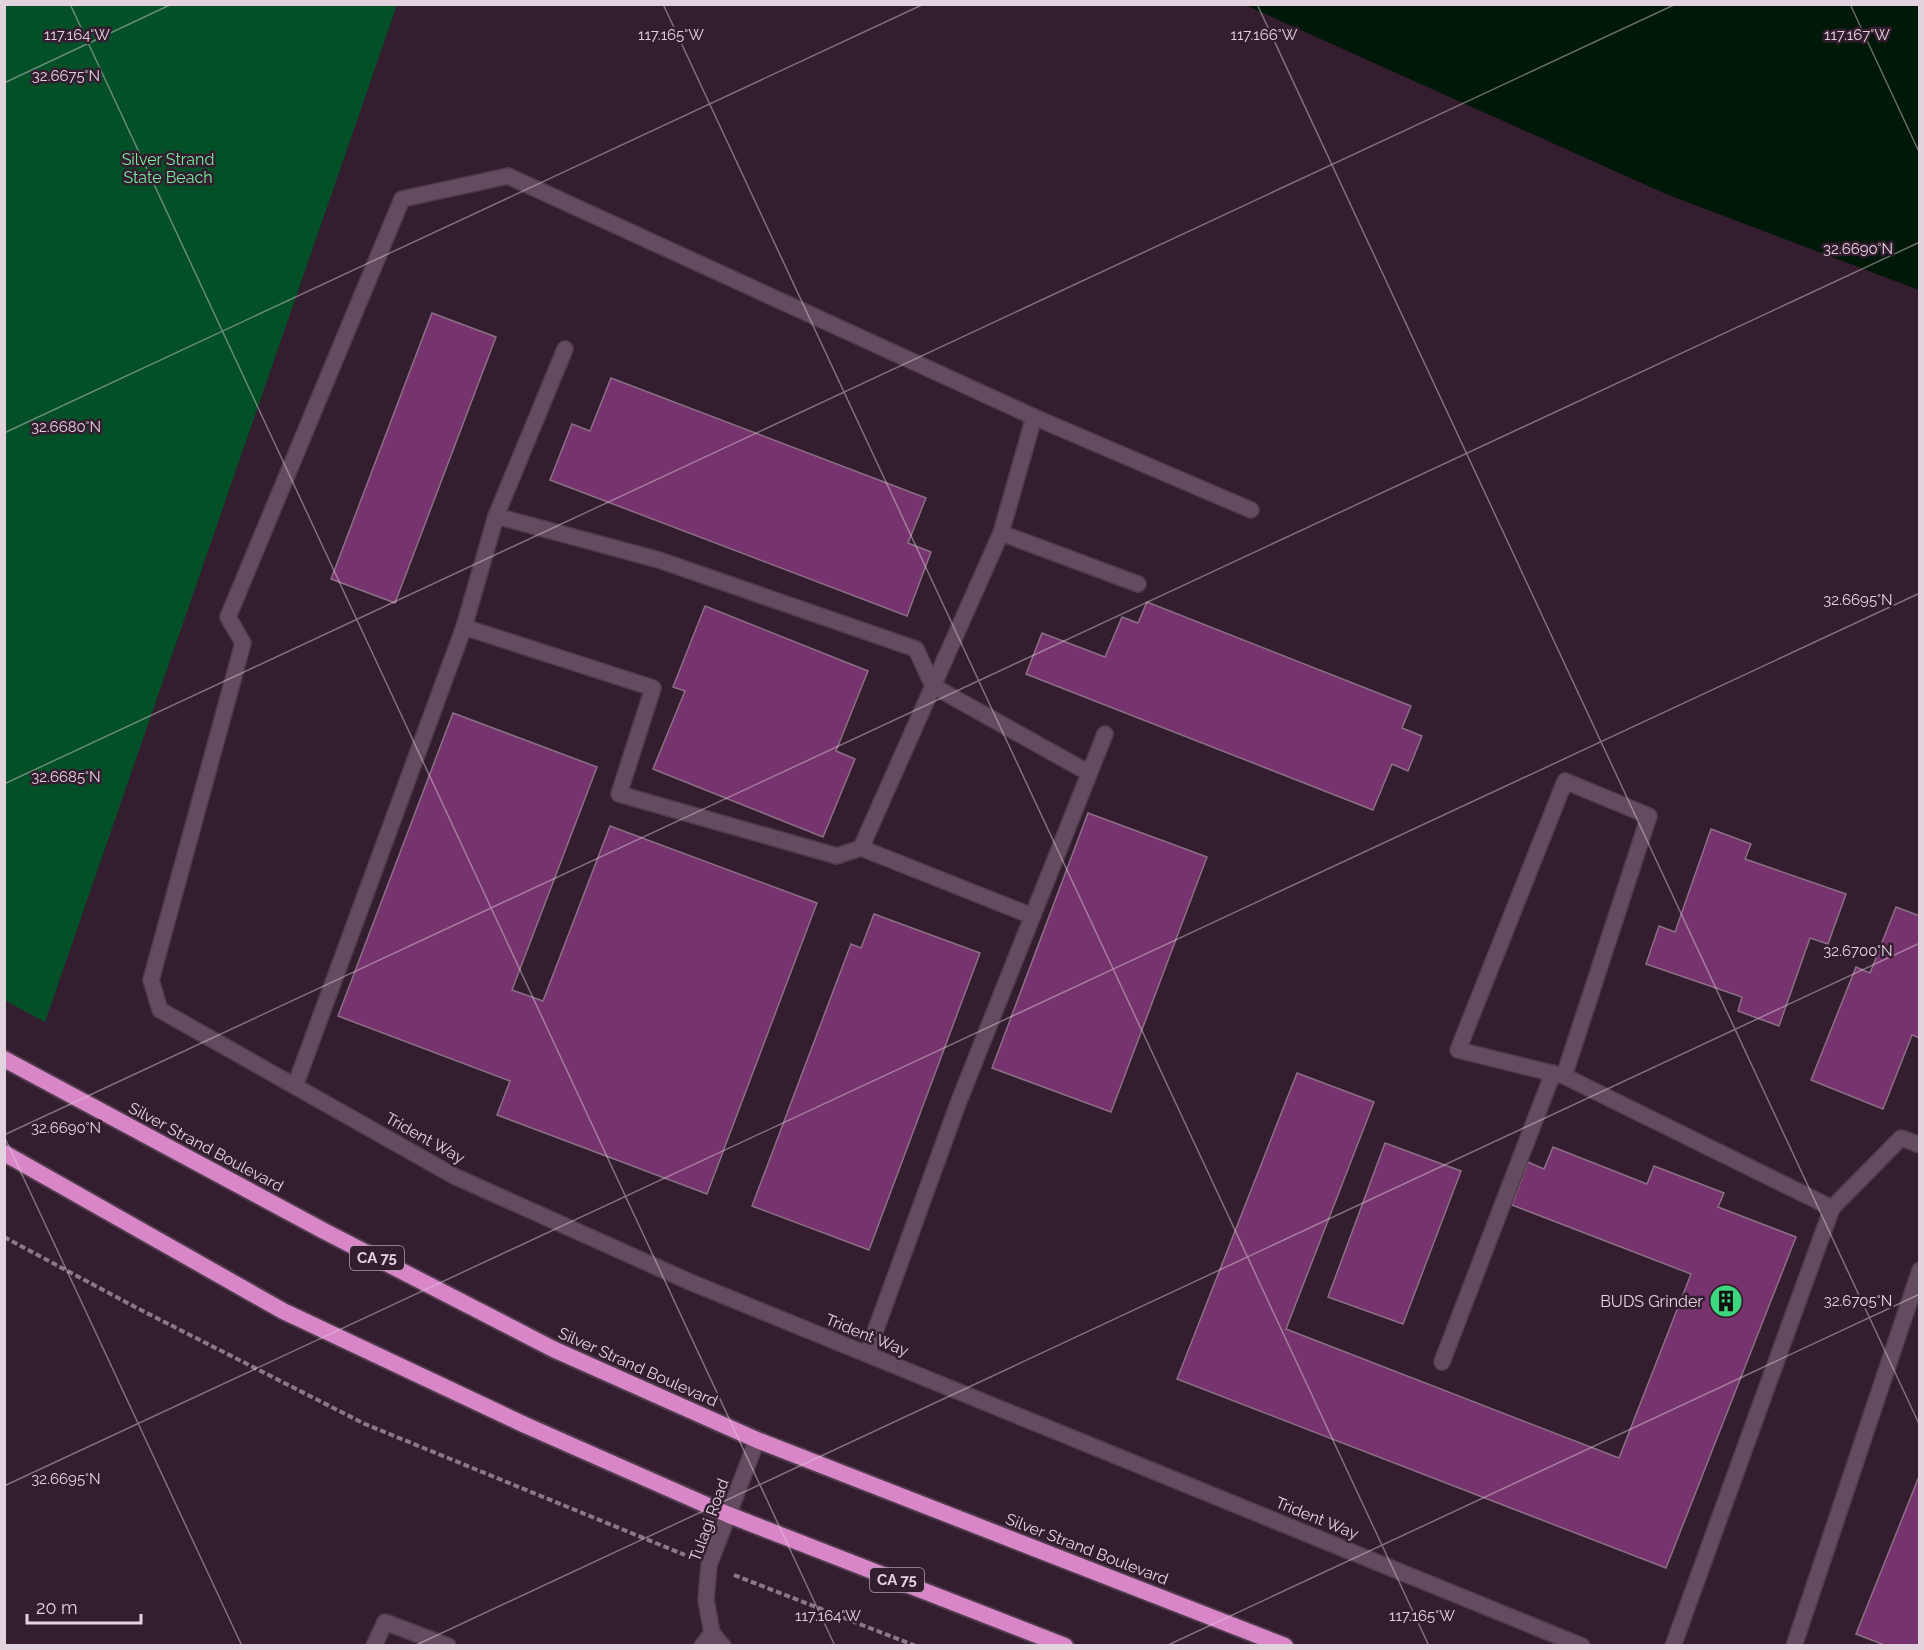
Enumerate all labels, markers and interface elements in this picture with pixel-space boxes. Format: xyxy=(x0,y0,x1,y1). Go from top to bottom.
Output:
text: 117.164°W xyxy=(44,26,110,44)
text: 117.165°W xyxy=(638,26,704,44)
text: 117.166°W xyxy=(1231,26,1298,44)
text: 117.167°W xyxy=(1824,26,1890,44)
text: 32.6675°N xyxy=(32,67,100,85)
park label: Silver Strand State Beach xyxy=(122,150,214,187)
text: 32.6690°N xyxy=(1823,240,1893,258)
text: 32.6680°N xyxy=(31,418,101,436)
text: 32.6695°N xyxy=(1823,591,1893,609)
text: 32.6685°N xyxy=(31,768,101,786)
text: 32.6700°N xyxy=(1823,942,1893,960)
street label: Silver Strand Boulevard xyxy=(125,1098,287,1196)
street label: Trident Way xyxy=(382,1108,468,1168)
text: 32.6690°N xyxy=(31,1119,101,1137)
road number: CA 75 xyxy=(350,1246,404,1270)
building icon: BUDS Grinder xyxy=(1708,1283,1744,1319)
place label: BUDS Grinder xyxy=(1600,1292,1703,1311)
text: 32.6705°N xyxy=(1824,1292,1892,1310)
street label: Trident Way xyxy=(823,1310,912,1360)
street label: Silver Strand Boulevard xyxy=(555,1323,721,1411)
text: 32.6695°N xyxy=(31,1470,101,1488)
street label: Tulagi Road xyxy=(685,1476,733,1564)
street label: Trident Way xyxy=(1273,1493,1362,1543)
street label: Silver Strand Boulevard xyxy=(1003,1509,1171,1589)
road number: CA 75 xyxy=(870,1568,924,1592)
scale bar xyxy=(27,1587,141,1625)
text: 20 m xyxy=(36,1597,78,1618)
text: 117.164°W xyxy=(795,1607,861,1625)
text: 117.165°W xyxy=(1389,1607,1455,1625)

